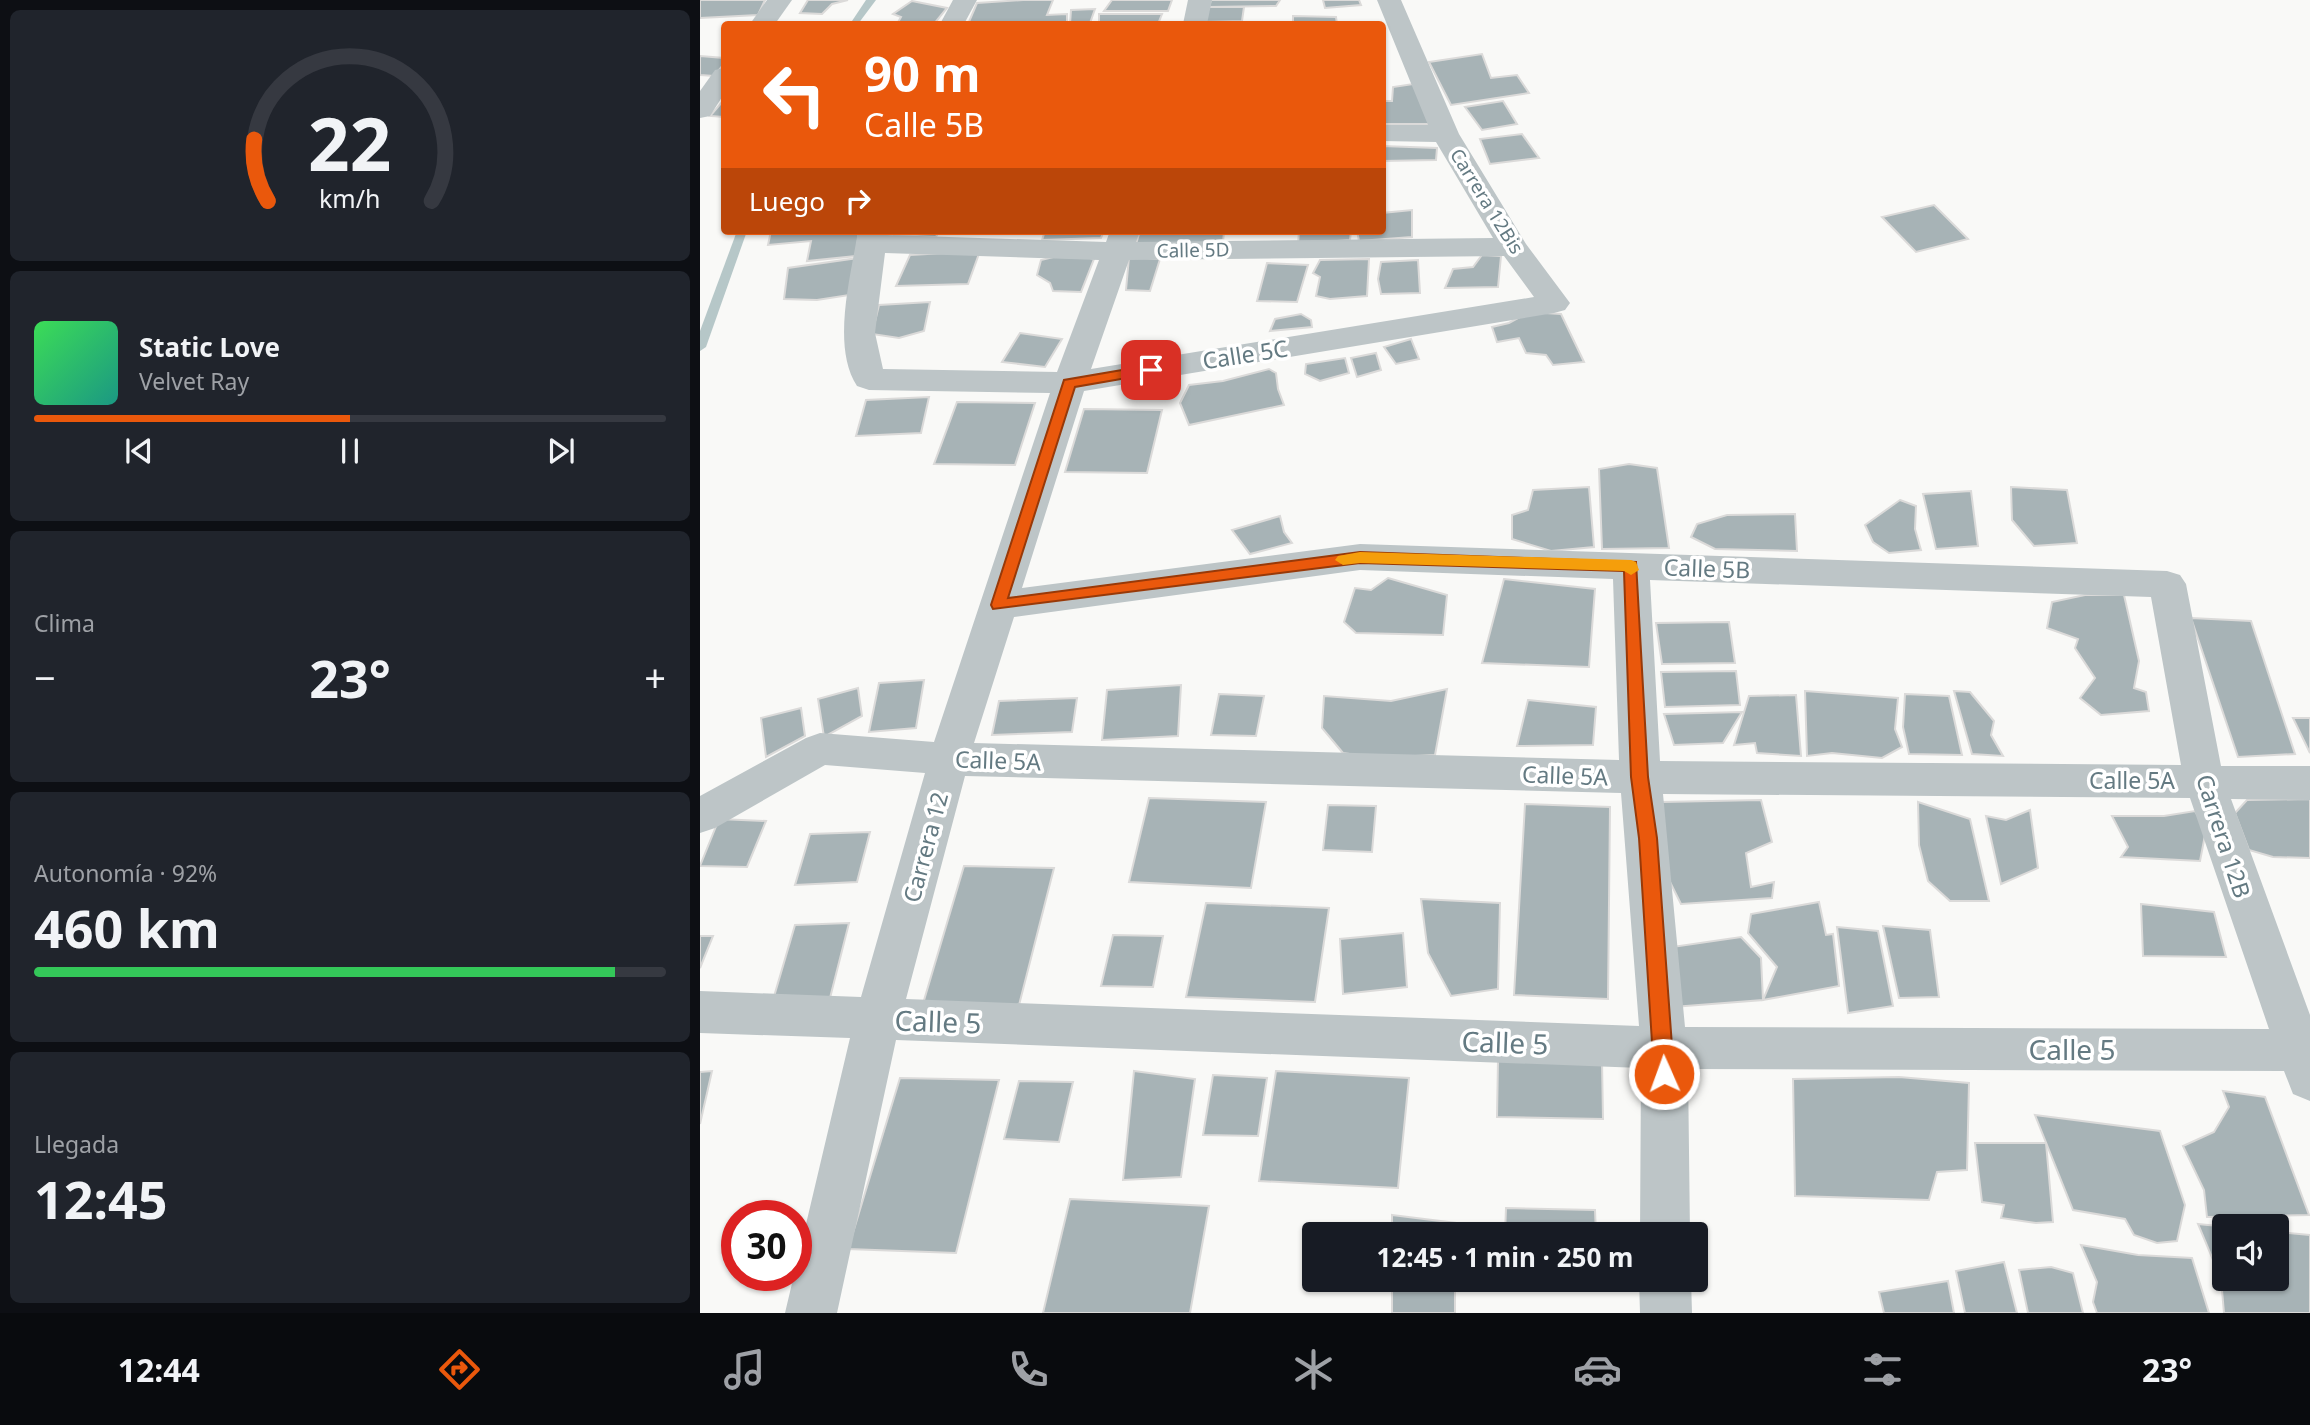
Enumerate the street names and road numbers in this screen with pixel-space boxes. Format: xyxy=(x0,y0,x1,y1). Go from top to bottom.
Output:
street label: Carrera 12Bis xyxy=(1444,143,1530,259)
street label: Calle 5D xyxy=(1156,236,1230,264)
street label: Calle 5C xyxy=(1200,331,1290,377)
street label: Calle 5B xyxy=(1663,551,1751,585)
street label: Calle 5A xyxy=(954,743,1042,778)
street label: Calle 5A xyxy=(1521,758,1609,793)
street label: Calle 5A xyxy=(2089,764,2175,796)
street label: Carrera 12B xyxy=(2189,770,2259,902)
street label: Carrera 12 xyxy=(895,788,955,906)
street label: Calle 5 xyxy=(894,1000,982,1042)
street label: Calle 5 xyxy=(1461,1021,1549,1063)
street label: Calle 5 xyxy=(2029,1030,2115,1068)

